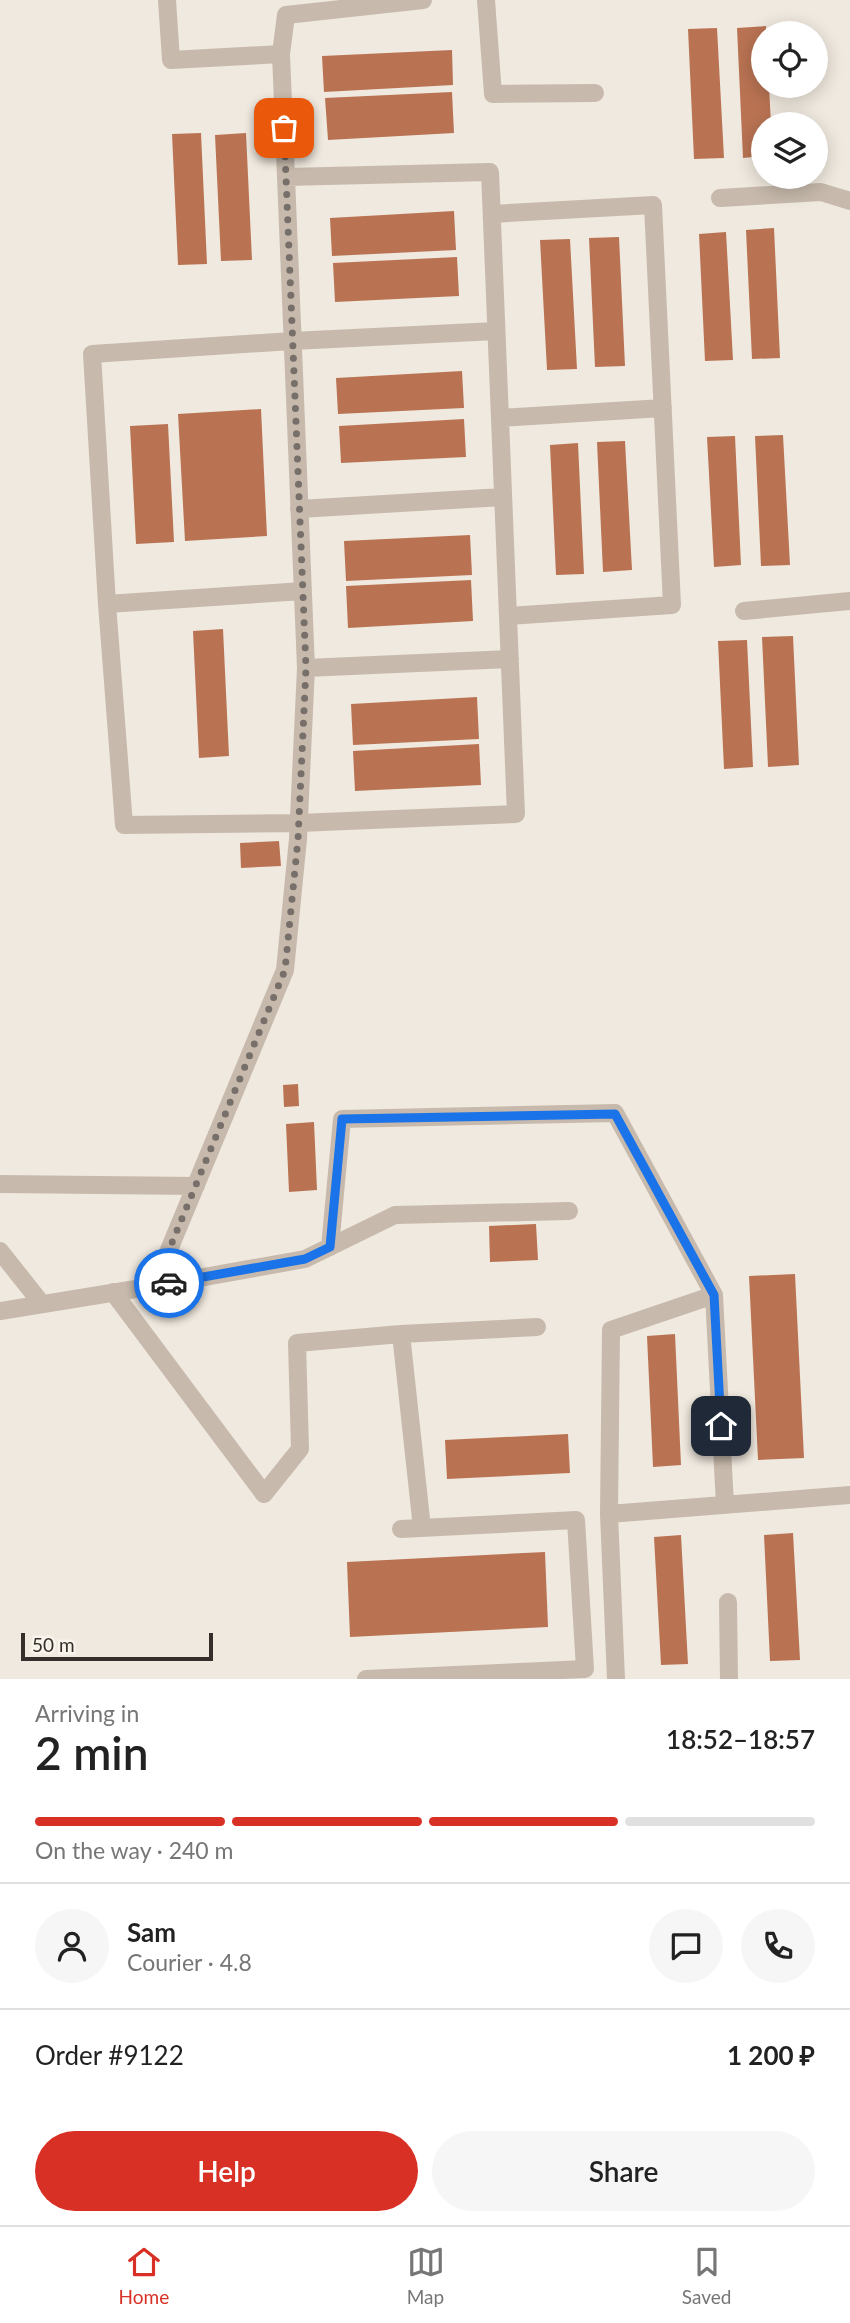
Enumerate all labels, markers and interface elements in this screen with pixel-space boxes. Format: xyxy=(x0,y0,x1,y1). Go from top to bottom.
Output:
map controls xyxy=(751,21,828,189)
button: locate xyxy=(751,21,828,98)
pin xyxy=(254,98,314,158)
icon: bag xyxy=(265,109,303,147)
button: layers xyxy=(751,112,828,189)
courier xyxy=(134,1248,204,1318)
icon: car xyxy=(150,1264,188,1302)
pin xyxy=(691,1396,751,1456)
icon: home xyxy=(702,1407,740,1445)
scale bar xyxy=(21,1630,214,1662)
text: 50 m xyxy=(32,1633,75,1656)
text: Arriving in xyxy=(35,1699,139,1727)
text: 18:52–18:57 xyxy=(666,1723,815,1755)
text: 2 min xyxy=(35,1725,149,1780)
text: On the way · 240 m xyxy=(35,1836,234,1864)
button: person xyxy=(35,1909,109,1983)
button: chat xyxy=(649,1909,723,1983)
button: phone xyxy=(741,1909,815,1983)
text: Sam xyxy=(127,1916,176,1948)
text: Courier · 4.8 xyxy=(127,1948,252,1976)
text: Order #9122 xyxy=(35,2039,184,2071)
text: 1 200 ₽ xyxy=(727,2039,815,2071)
button: Help xyxy=(35,2131,418,2211)
button: Share xyxy=(432,2131,815,2211)
tab: Home xyxy=(119,2243,169,2308)
tab: Map xyxy=(407,2243,445,2308)
tab: Saved xyxy=(682,2243,731,2308)

